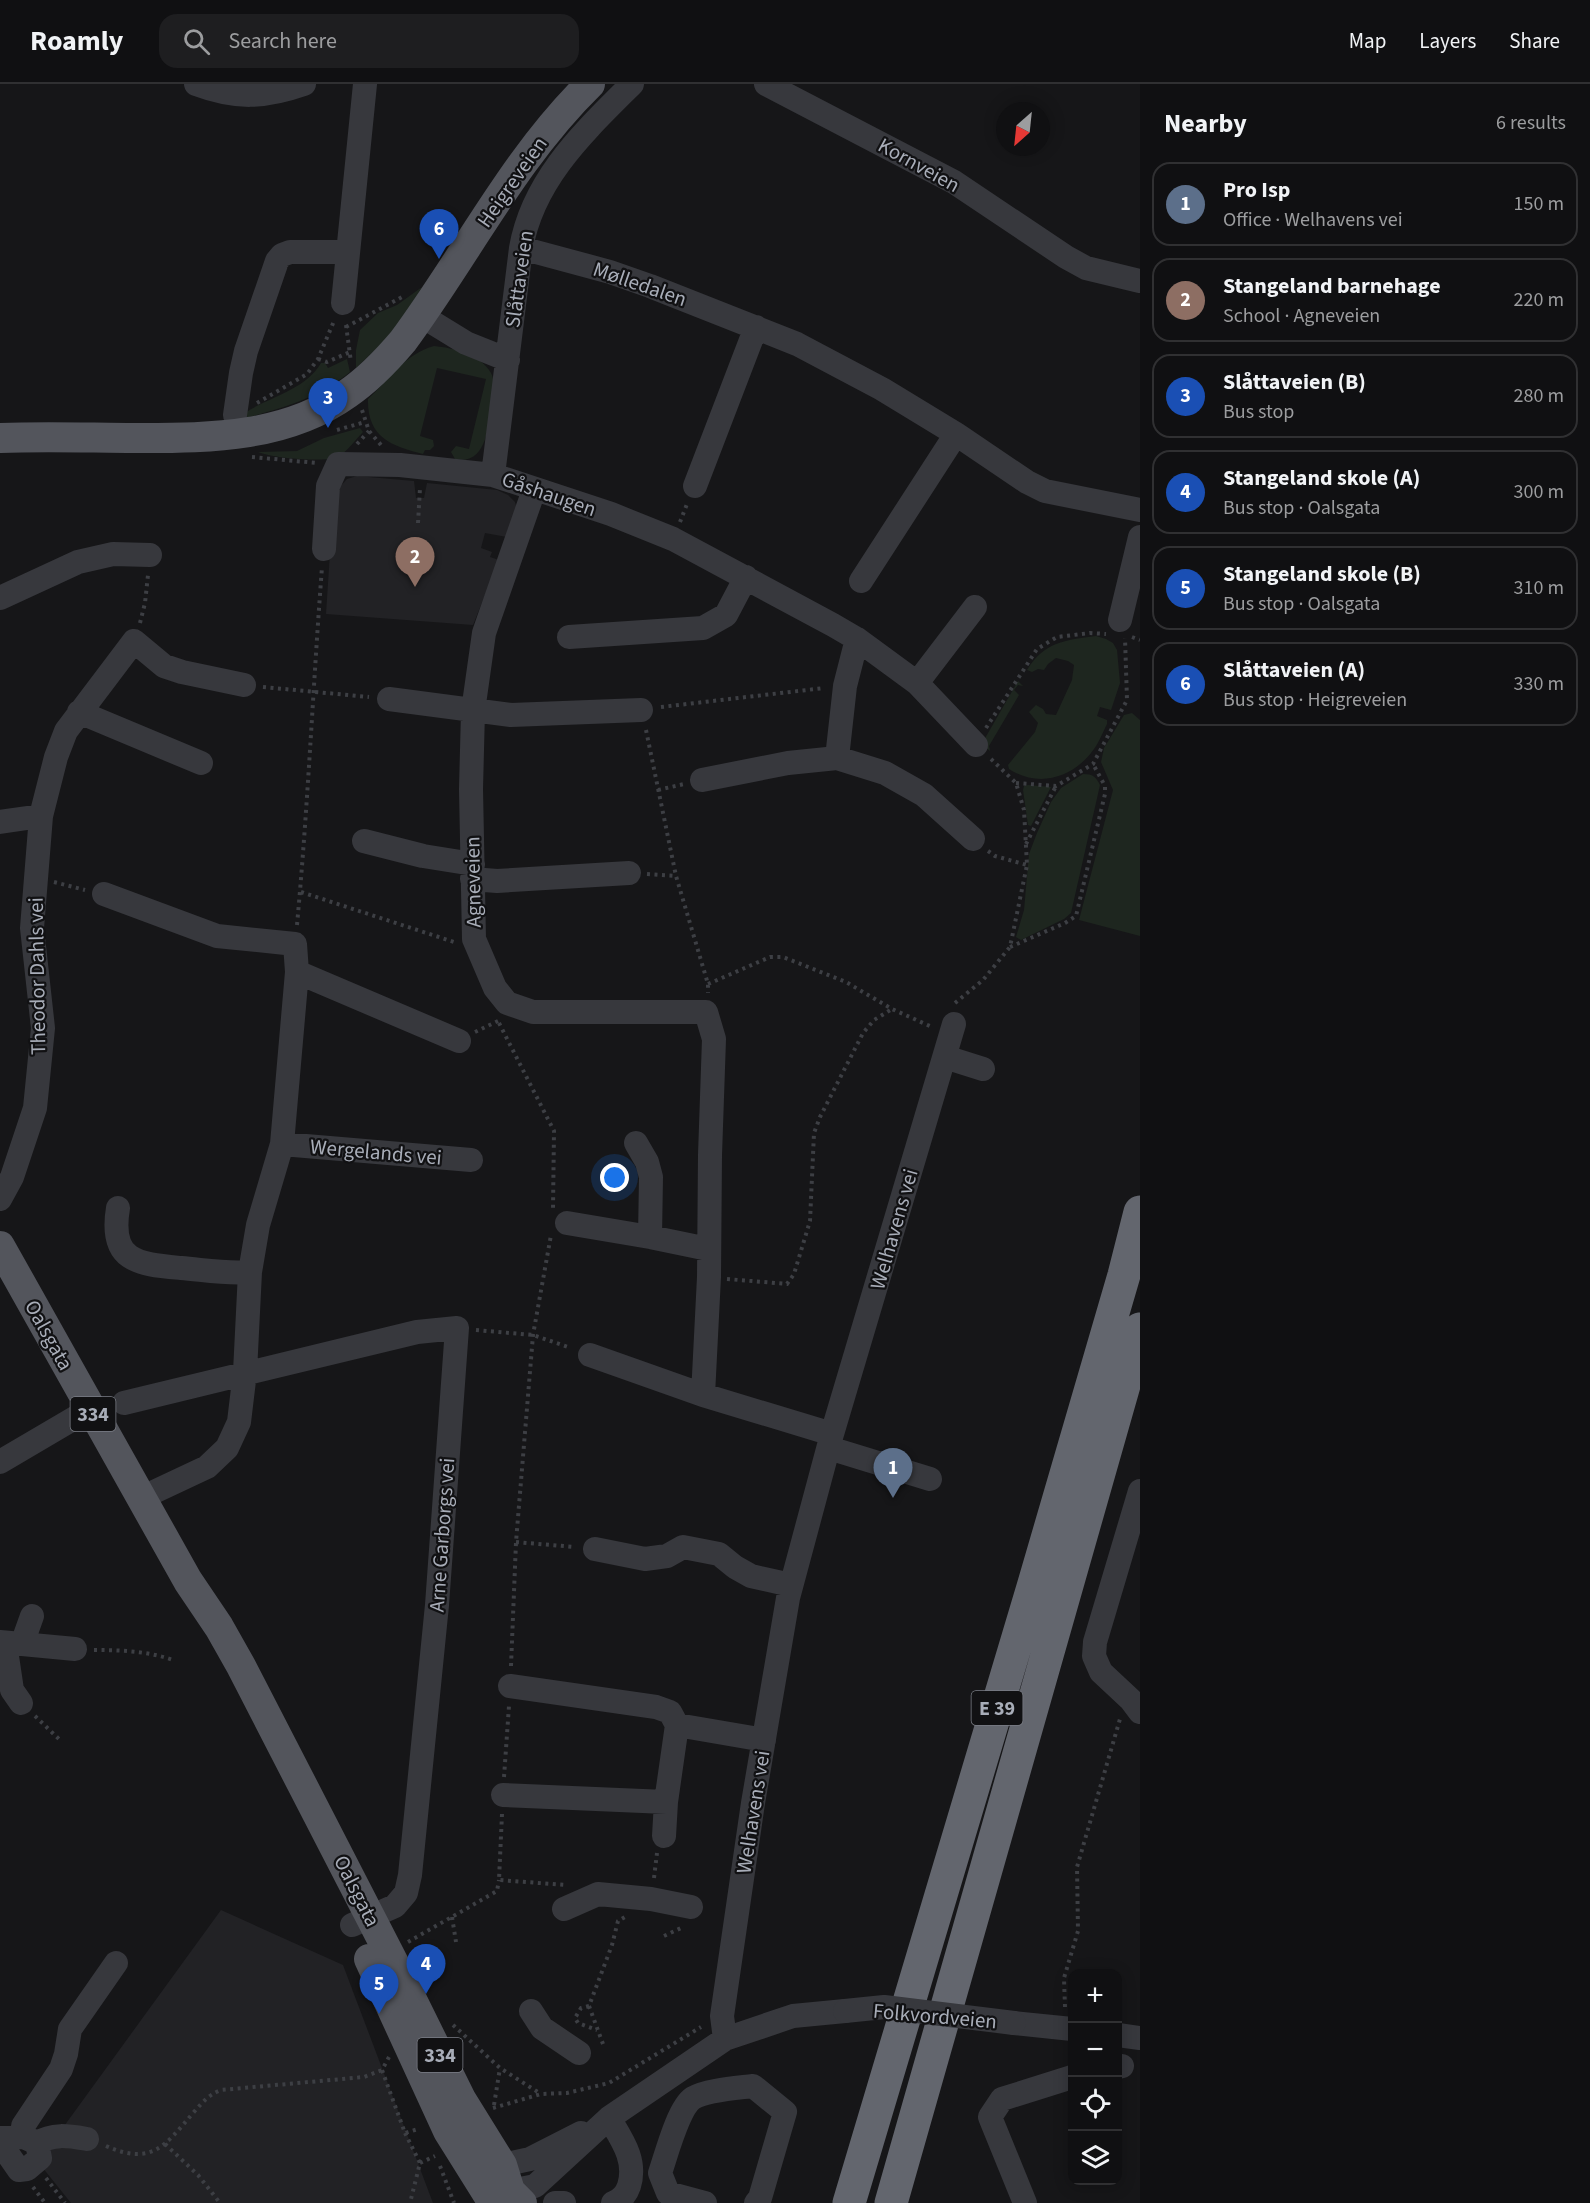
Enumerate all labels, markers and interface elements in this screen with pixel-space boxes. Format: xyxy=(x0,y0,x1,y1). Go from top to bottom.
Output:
search box xyxy=(159,14,579,68)
text: Roamly xyxy=(30,21,123,61)
icon: search xyxy=(180,25,213,58)
text: Search here xyxy=(228,25,337,57)
text: Map xyxy=(1349,26,1386,56)
text: Layers xyxy=(1419,26,1476,56)
text: Share xyxy=(1509,26,1560,56)
north arrow xyxy=(996,102,1050,156)
text: Nearby xyxy=(1164,105,1247,142)
text: 6 results xyxy=(1496,109,1566,137)
street label: Kornveien xyxy=(873,130,965,200)
street label: Heigreveien xyxy=(470,131,554,233)
text: Pro Isp xyxy=(1223,174,1290,206)
text: 1 xyxy=(1180,190,1191,218)
text: 150 m xyxy=(1514,190,1564,218)
text: Office · Welhavens vei xyxy=(1223,206,1403,234)
pin: 6 xyxy=(420,210,458,259)
street label: Slåttaveien xyxy=(497,228,541,330)
street label: Mølledalen xyxy=(589,254,691,314)
text: Stangeland barnehage xyxy=(1223,270,1441,302)
text: 2 xyxy=(1180,286,1191,314)
text: 220 m xyxy=(1514,286,1564,314)
text: School · Agneveien xyxy=(1223,302,1380,330)
text: Slåttaveien (B) xyxy=(1223,366,1366,398)
pin: 3 xyxy=(308,378,348,428)
text: 3 xyxy=(1180,382,1191,410)
text: 280 m xyxy=(1514,382,1564,410)
text: Bus stop xyxy=(1223,398,1294,426)
text: Stangeland skole (A) xyxy=(1223,462,1420,494)
street label: Gåshaugen xyxy=(498,464,600,524)
text: 4 xyxy=(1180,478,1191,506)
text: 300 m xyxy=(1514,478,1564,506)
text: Bus stop · Oalsgata xyxy=(1223,494,1380,522)
pin: 2 xyxy=(396,538,434,587)
text: Stangeland skole (B) xyxy=(1223,558,1421,590)
text: 5 xyxy=(1180,574,1191,602)
text: 310 m xyxy=(1514,574,1564,602)
text: Bus stop · Oalsgata xyxy=(1223,590,1380,618)
text: Slåttaveien (A) xyxy=(1223,654,1365,686)
text: 6 xyxy=(1180,670,1191,698)
text: 330 m xyxy=(1514,670,1564,698)
text: Bus stop · Heigreveien xyxy=(1223,686,1407,714)
street label: Agneveien xyxy=(457,836,489,928)
street label: Theodor Dahls vei xyxy=(21,897,53,1055)
street label: Wergelands vei xyxy=(309,1131,443,1173)
your location xyxy=(600,1163,629,1192)
street label: Welhavens vei xyxy=(862,1165,926,1293)
street label: Oalsgata xyxy=(17,1294,81,1376)
road number: 334 xyxy=(70,1397,116,1431)
pin: 1 xyxy=(874,1448,912,1498)
street label: Arne Garborgs vei xyxy=(422,1457,462,1613)
road number: E 39 xyxy=(972,1691,1022,1725)
street label: Welhavens vei xyxy=(728,1748,778,1876)
street label: Oalsgata xyxy=(326,1850,388,1932)
pin: 4 xyxy=(406,1944,446,1994)
pin: 5 xyxy=(360,1964,398,2014)
map controls xyxy=(1068,1969,1122,2185)
button: + xyxy=(1068,1969,1122,2023)
street label: Folkvordveien xyxy=(872,1996,998,2036)
button: − xyxy=(1068,2023,1122,2077)
road number: 334 xyxy=(418,2038,462,2072)
button: locate xyxy=(1068,2077,1122,2131)
button: layers xyxy=(1068,2131,1122,2185)

